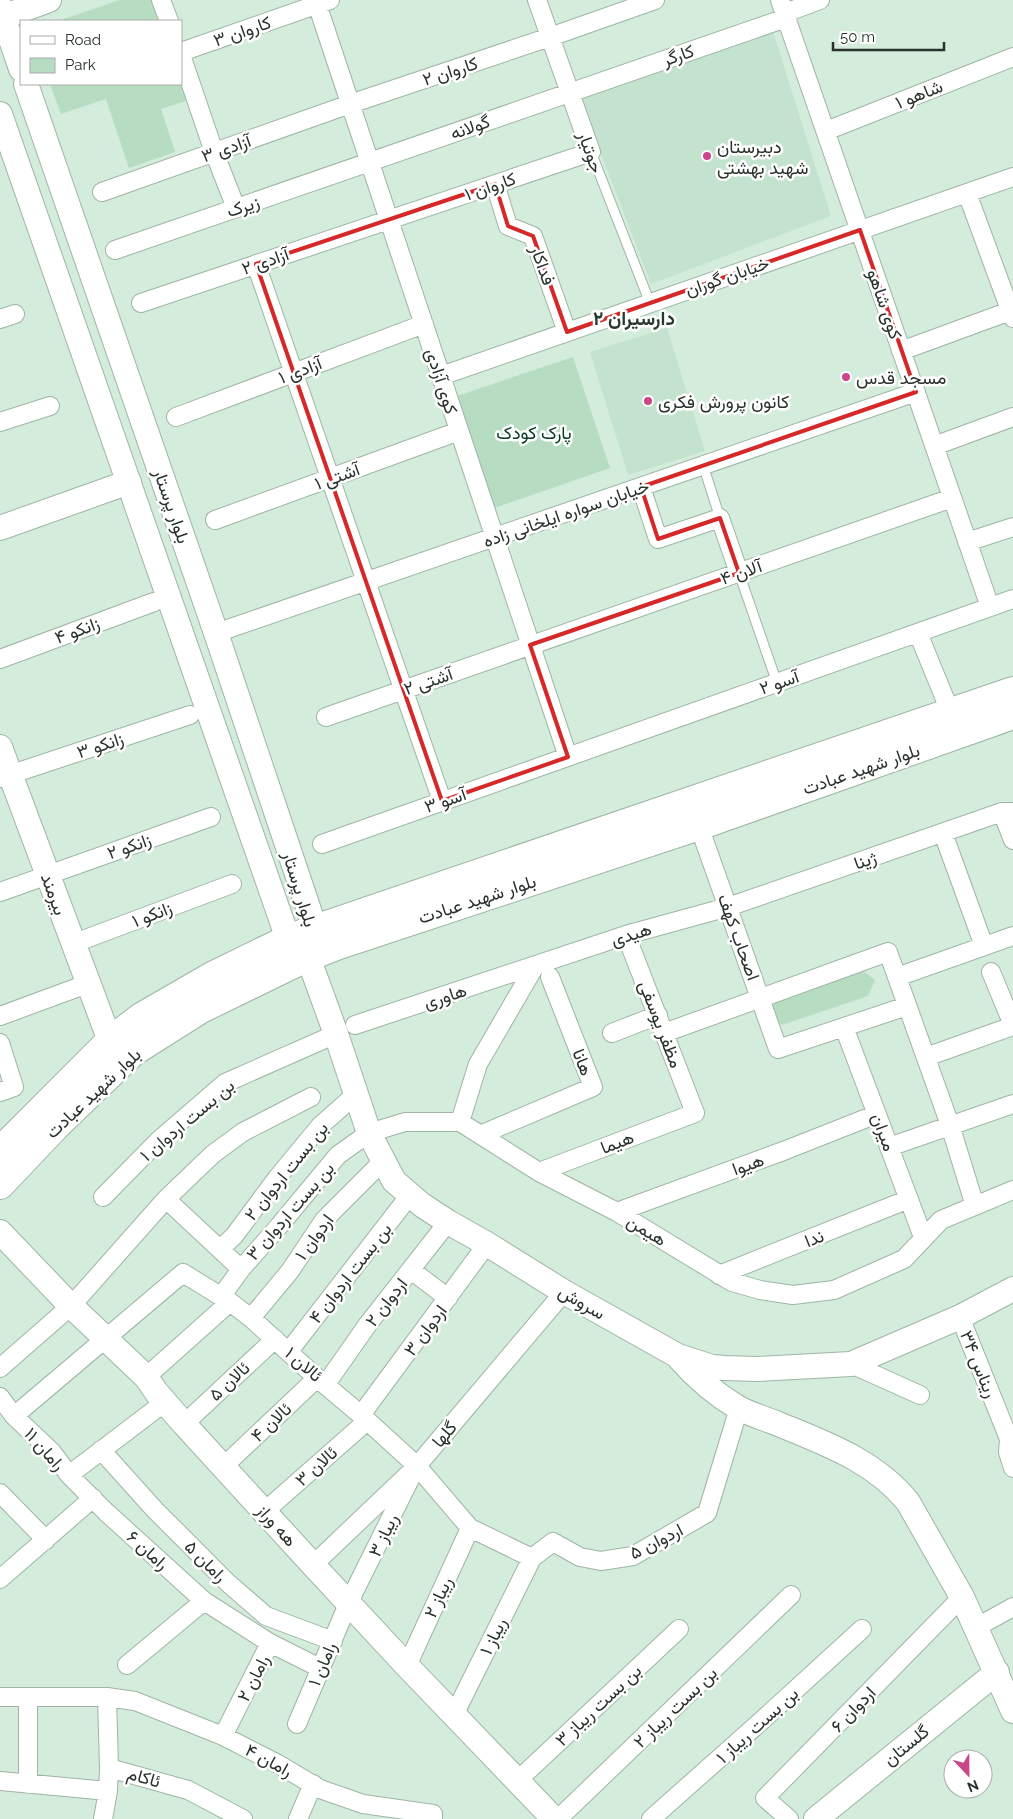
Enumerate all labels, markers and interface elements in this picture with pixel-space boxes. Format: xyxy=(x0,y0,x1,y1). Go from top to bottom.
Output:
street label: کاروان ۳ xyxy=(210,11,274,52)
legend xyxy=(20,20,182,85)
scale bar xyxy=(833,20,944,52)
text: 50 m xyxy=(840,28,875,46)
text: Road xyxy=(65,31,101,49)
street label: کارگر xyxy=(658,40,697,71)
street label: کاروان ۲ xyxy=(420,52,481,91)
text: Park xyxy=(65,56,96,74)
street label: شاهو ۱ xyxy=(892,75,946,114)
street label: گولانه xyxy=(447,110,493,144)
street label: جوتیار xyxy=(572,127,608,176)
street label: آزادی ۳ xyxy=(198,129,256,167)
place label: دبیرستان شهید بهشتی xyxy=(717,136,808,179)
marker: دبیرستان شهید بهشتی xyxy=(701,150,713,162)
street label: کاروان ۱ xyxy=(462,167,519,205)
street label: زیرک xyxy=(224,191,263,222)
street label: فداکار xyxy=(525,241,560,288)
street label: آزادی ۲ xyxy=(239,243,293,280)
street label: خیابان گوران xyxy=(682,252,772,301)
street label: کوی شاهو xyxy=(862,266,907,342)
district label: دارسیران ۲ xyxy=(593,307,675,331)
street label: کوی آزادی xyxy=(421,345,462,417)
street label: آزادی ۱ xyxy=(276,352,327,389)
place label: مسجد قدس xyxy=(856,367,946,389)
marker: مسجد قدس xyxy=(840,371,852,383)
place label: کانون پرورش فکری xyxy=(658,391,789,414)
marker: کانون پرورش فکری xyxy=(642,395,654,407)
park label: پارک کودک xyxy=(496,422,572,445)
street label: آشتی ۱ xyxy=(312,458,364,495)
street label: بلوار پرستار xyxy=(147,465,195,547)
street label: خیابان سواره ایلخانی زاده xyxy=(480,475,652,552)
street label: آلان ۴ xyxy=(717,555,766,589)
street label: زانکو ۴ xyxy=(52,612,103,649)
street label: آشتی ۲ xyxy=(401,662,457,700)
street label: آسو ۲ xyxy=(756,665,804,699)
street label: زانکو ۳ xyxy=(74,728,126,763)
street label: بلوار شهید عبادت xyxy=(800,739,923,800)
street label: آسو ۳ xyxy=(421,783,471,818)
street label: زانکو ۲ xyxy=(104,829,154,864)
street label: ژینا xyxy=(851,846,880,875)
street label: بلوار پرستار xyxy=(276,848,321,930)
street label: بیرمند xyxy=(36,870,71,918)
street label: بلوار شهید عبادت xyxy=(415,870,539,929)
street label: اصحاب کهف xyxy=(713,891,764,983)
street label: زانکو ۱ xyxy=(129,897,175,932)
street label: هیدی xyxy=(608,918,654,951)
street label: مظفر یوسفی xyxy=(634,977,687,1071)
street label: هاوری xyxy=(421,979,470,1014)
street label: بلوار شهید عبادت xyxy=(41,1044,146,1143)
street label: هانا xyxy=(568,1046,598,1078)
street label: بن بست اردوان ۱ xyxy=(136,1075,239,1166)
street label: میران xyxy=(867,1110,901,1154)
street label: بن بست اردوان ۲ xyxy=(240,1118,333,1225)
street label: هیما xyxy=(597,1126,637,1158)
street label: هیوا xyxy=(729,1149,767,1180)
street label: بن بست اردوان ۳ xyxy=(242,1158,339,1265)
street label: اردوان ۱ xyxy=(290,1210,338,1265)
street label: هیمن xyxy=(623,1210,671,1251)
street label: بن بست اردوان ۴ xyxy=(304,1219,396,1328)
street label: ندا xyxy=(801,1225,827,1251)
street label: اردوان ۲ xyxy=(361,1274,412,1331)
street label: سروش xyxy=(555,1280,609,1324)
street label: اردوان ۳ xyxy=(399,1300,452,1360)
street label: ریناس ۳۴ xyxy=(955,1327,1002,1401)
street label: ئالان ۱ xyxy=(281,1342,327,1386)
street label: ئالان ۵ xyxy=(204,1357,254,1405)
street label: ئالان ۴ xyxy=(246,1398,296,1446)
street label: گلها xyxy=(427,1417,462,1452)
street label: رامان ۱۱ xyxy=(20,1423,70,1475)
street label: ئالان ۳ xyxy=(291,1442,341,1490)
street label: هه وراز xyxy=(251,1499,301,1551)
street label: ریباز ۳ xyxy=(364,1510,403,1560)
street label: اردوان ۵ xyxy=(626,1519,687,1564)
street label: رامان ۶ xyxy=(122,1526,173,1575)
street label: رامان ۵ xyxy=(180,1536,231,1587)
street label: ریباز ۲ xyxy=(419,1573,457,1621)
street label: ریباز ۱ xyxy=(475,1614,512,1658)
street label: رامان ۱ xyxy=(303,1639,341,1689)
street label: رامان ۲ xyxy=(232,1651,275,1705)
street label: بن بست ریباز ۳ xyxy=(551,1660,646,1751)
street label: بن بست ریباز ۲ xyxy=(629,1662,722,1753)
street label: اردوان ۶ xyxy=(826,1682,880,1737)
street label: بن بست ریباز ۱ xyxy=(712,1683,803,1768)
street label: گلستان xyxy=(879,1720,933,1770)
street label: رامان ۴ xyxy=(241,1739,296,1782)
north arrow xyxy=(943,1749,993,1799)
street label: ئاکام xyxy=(124,1762,163,1794)
text: N xyxy=(965,1777,981,1795)

